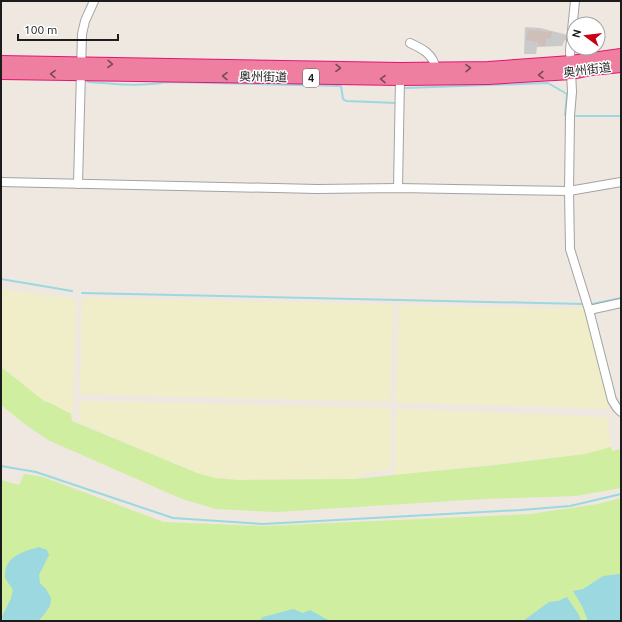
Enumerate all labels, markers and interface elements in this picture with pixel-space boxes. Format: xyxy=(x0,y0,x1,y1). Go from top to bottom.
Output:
scale bar xyxy=(18,16,118,42)
north arrow xyxy=(566,16,606,56)
text: 100 m xyxy=(24,23,57,36)
text: N xyxy=(569,28,583,39)
one-way arrow xyxy=(107,60,113,68)
street label: 奥州街道 xyxy=(562,60,612,79)
one-way arrow xyxy=(335,64,341,72)
one-way arrow xyxy=(465,64,471,72)
one-way arrow xyxy=(50,69,56,78)
road number: 4 xyxy=(303,69,319,87)
street label: 奥州街道 xyxy=(239,70,287,83)
one-way arrow xyxy=(538,71,544,79)
one-way arrow xyxy=(222,72,228,80)
one-way arrow xyxy=(380,75,386,83)

